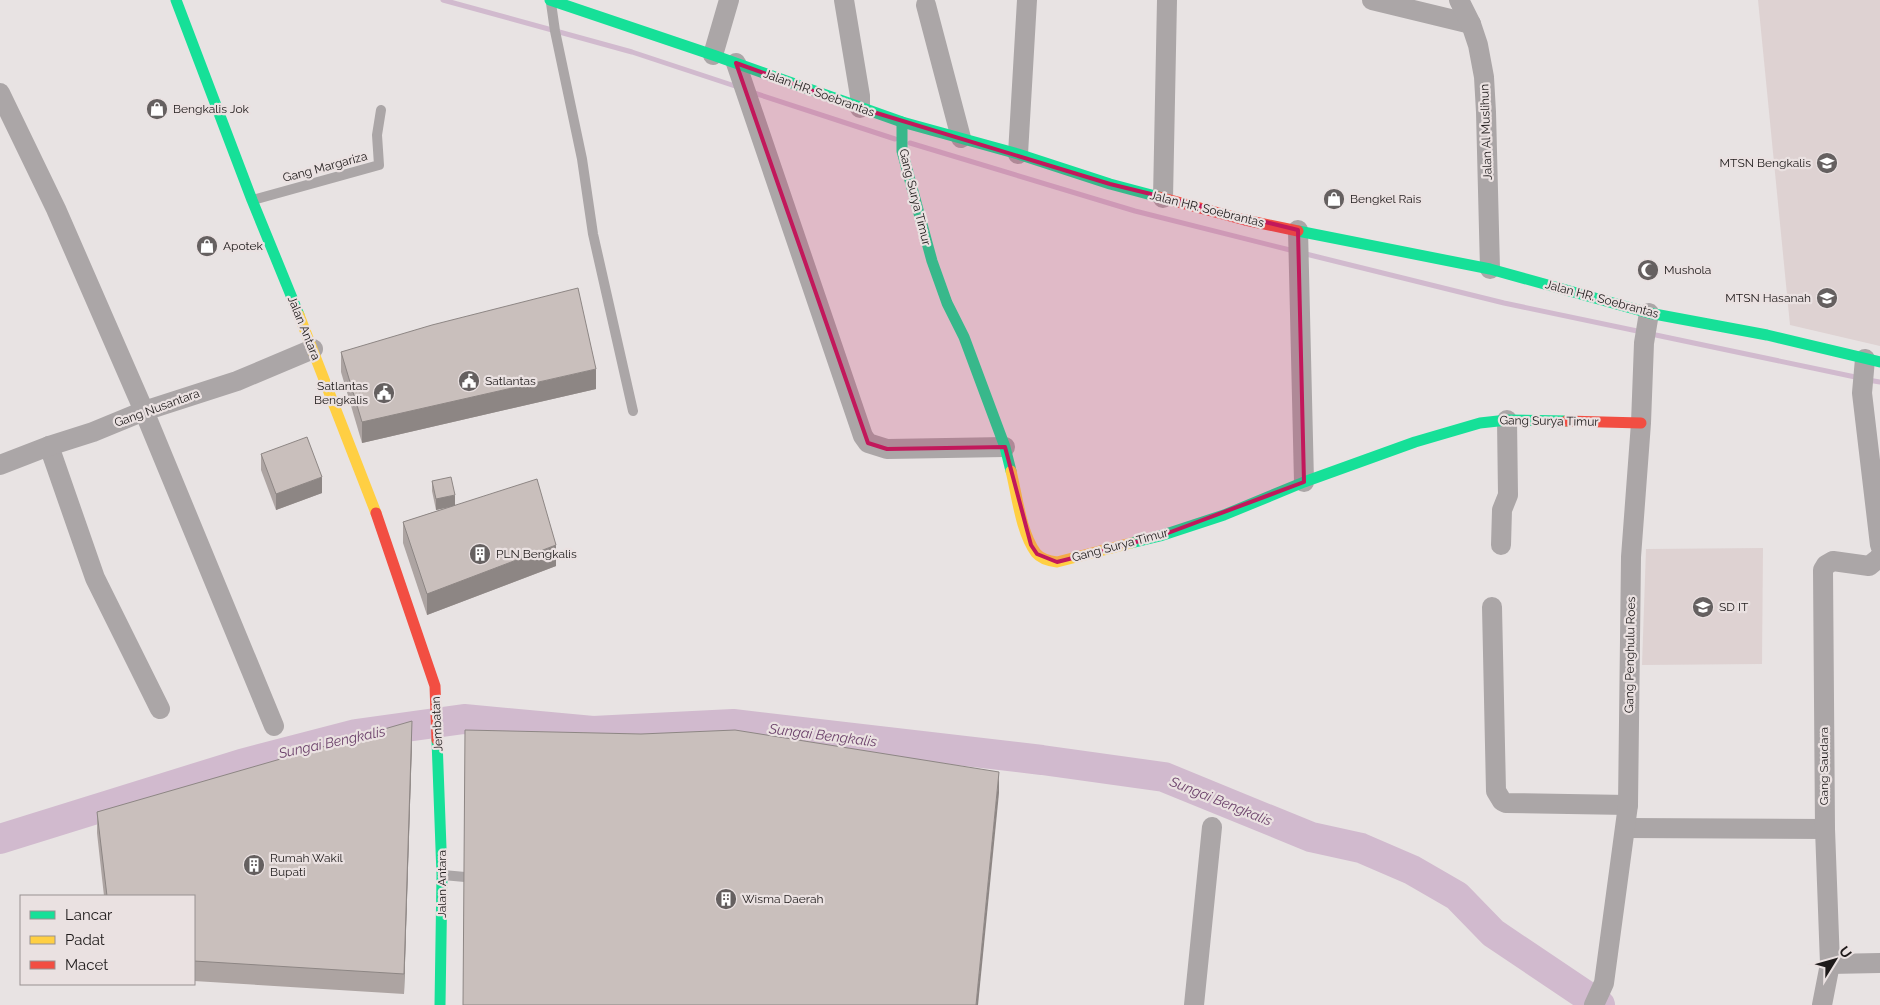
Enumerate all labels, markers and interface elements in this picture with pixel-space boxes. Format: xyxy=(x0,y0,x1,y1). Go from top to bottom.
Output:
street label: Jalan HR. Soebrantas xyxy=(762,66,877,120)
street label: Jalan Al Muslihun xyxy=(1477,84,1495,180)
shop icon: Bengkalis Jok xyxy=(145,97,169,121)
place label: Bengkalis Jok xyxy=(173,102,250,116)
street label: Gang Surya Timur xyxy=(896,147,934,248)
street label: Gang Margariza xyxy=(281,149,369,185)
school or university icon: MTSN Bengkalis xyxy=(1815,151,1839,175)
place label: MTSN Bengkalis xyxy=(1720,156,1811,170)
shop icon: Bengkel Rais xyxy=(1322,187,1346,211)
street label: Jalan HR. Soebrantas xyxy=(1149,188,1266,230)
place label: Bengkel Rais xyxy=(1350,192,1421,206)
shop icon: Apotek xyxy=(195,234,219,258)
place label: Apotek xyxy=(223,239,264,253)
mosque icon: Mushola xyxy=(1636,258,1660,282)
place label: Mushola xyxy=(1664,263,1711,277)
street label: Jalan HR. Soebrantas xyxy=(1544,277,1661,321)
school or university icon: MTSN Hasanah xyxy=(1815,286,1839,310)
place label: MTSN Hasanah xyxy=(1725,291,1811,305)
street label: Jalan Antara xyxy=(285,294,323,362)
public building icon: Satlantas xyxy=(457,369,481,393)
place label: Satlantas xyxy=(485,374,536,388)
place label: Satlantas Bengkalis xyxy=(314,379,368,407)
public building icon: Satlantas Bengkalis xyxy=(372,381,396,405)
street label: Gang Nusantara xyxy=(113,386,201,430)
street label: Gang Surya Timur xyxy=(1499,413,1599,429)
street label: Gang Surya Timur xyxy=(1070,525,1170,565)
building icon: PLN Bengkalis xyxy=(468,542,492,566)
place label: PLN Bengkalis xyxy=(496,547,577,561)
school or university icon: SD IT xyxy=(1691,595,1715,619)
street label: Gang Penghulu Roes xyxy=(1622,596,1638,713)
place label: SD IT xyxy=(1719,600,1749,614)
street label: Jembatan xyxy=(429,696,445,752)
water label: Sungai Bengkalis xyxy=(767,720,878,750)
water label: Sungai Bengkalis xyxy=(276,723,387,761)
street label: Gang Saudara xyxy=(1817,727,1831,805)
water label: Sungai Bengkalis xyxy=(1167,773,1275,829)
street label: Jalan Antara xyxy=(435,850,449,918)
place label: Rumah Wakil Bupati xyxy=(270,851,344,879)
building icon: Rumah Wakil Bupati xyxy=(242,853,266,877)
building icon: Wisma Daerah xyxy=(714,887,738,911)
place label: Wisma Daerah xyxy=(742,892,823,906)
legend xyxy=(20,895,195,985)
text: Lancar xyxy=(65,906,113,924)
text: Padat xyxy=(65,931,105,949)
north arrow xyxy=(1810,935,1860,985)
text: U xyxy=(1836,943,1855,961)
text: Macet xyxy=(65,956,108,974)

